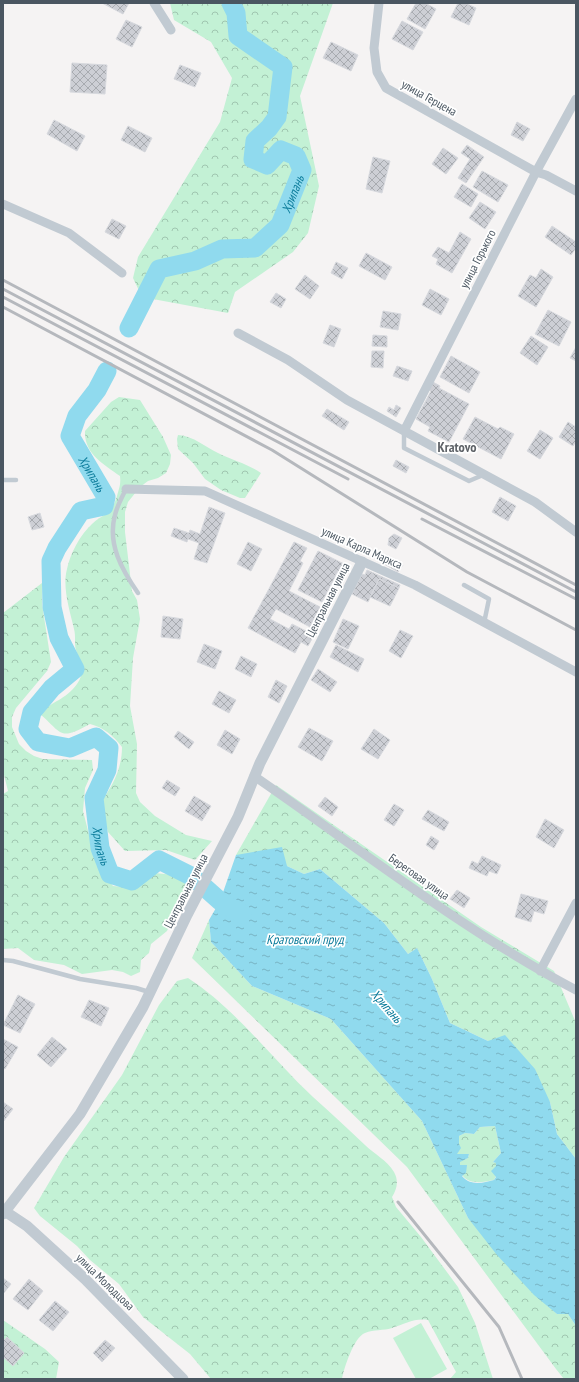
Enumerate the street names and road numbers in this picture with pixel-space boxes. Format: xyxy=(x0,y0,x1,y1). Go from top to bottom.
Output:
street label: улица Герцена xyxy=(399,76,460,119)
street label: улица Горького xyxy=(456,227,499,291)
street label: улица Карла Маркса xyxy=(320,523,405,572)
street label: Центральная улица xyxy=(302,560,353,640)
street label: Береговая улица xyxy=(386,850,453,903)
street label: Центральная улица xyxy=(160,851,211,931)
street label: улица Молодцова xyxy=(73,1250,138,1313)

